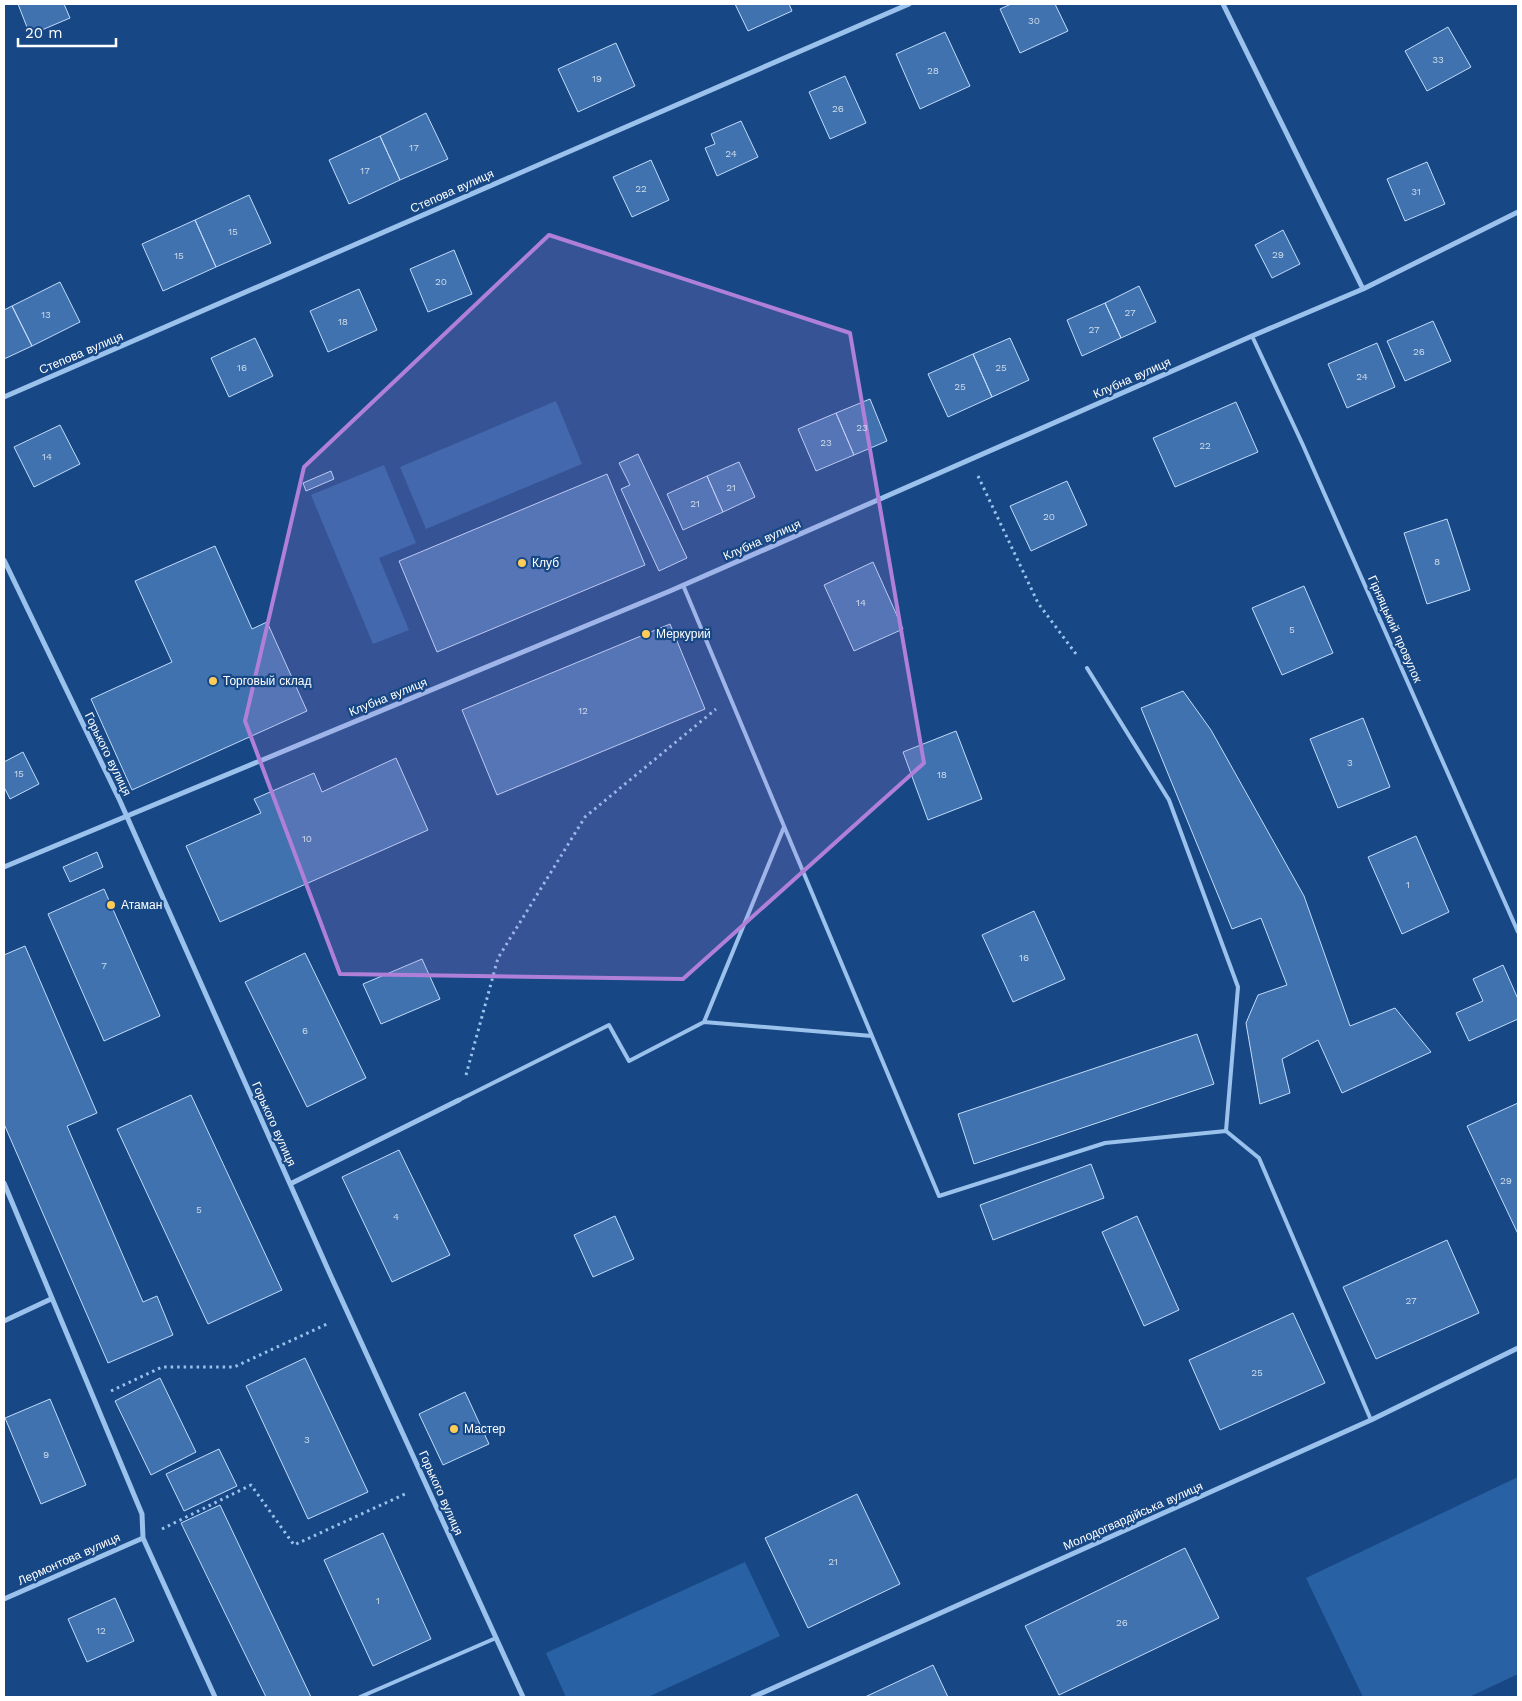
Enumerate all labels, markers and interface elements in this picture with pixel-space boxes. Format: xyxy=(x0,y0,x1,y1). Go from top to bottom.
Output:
scale bar xyxy=(18,15,115,47)
house number: 30 xyxy=(1028,15,1040,26)
text: 20 m xyxy=(25,24,63,42)
house number: 33 xyxy=(1432,54,1444,65)
house number: 28 xyxy=(927,65,939,76)
house number: 19 xyxy=(592,73,602,84)
house number: 26 xyxy=(832,103,844,114)
house number: 17 xyxy=(409,142,419,153)
house number: 24 xyxy=(725,148,737,159)
house number: 17 xyxy=(360,165,370,176)
street label: Степова вулиця xyxy=(408,166,496,216)
house number: 22 xyxy=(635,183,647,194)
house number: 31 xyxy=(1411,186,1421,197)
house number: 15 xyxy=(228,226,238,237)
house number: 29 xyxy=(1272,249,1284,260)
house number: 15 xyxy=(174,250,184,261)
house number: 20 xyxy=(435,276,447,287)
house number: 27 xyxy=(1124,307,1136,318)
house number: 13 xyxy=(41,309,51,320)
house number: 18 xyxy=(338,316,348,327)
house number: 27 xyxy=(1088,324,1100,335)
street label: Степова вулиця xyxy=(37,329,125,377)
house number: 26 xyxy=(1413,346,1425,357)
street label: Клубна вулиця xyxy=(1091,355,1173,401)
house number: 16 xyxy=(237,362,247,373)
house number: 25 xyxy=(995,362,1007,373)
house number: 24 xyxy=(1356,371,1368,382)
house number: 25 xyxy=(954,381,966,392)
house number: 23 xyxy=(856,422,868,433)
house number: 23 xyxy=(820,437,832,448)
house number: 22 xyxy=(1199,440,1211,451)
house number: 14 xyxy=(42,451,52,462)
house number: 21 xyxy=(726,482,736,493)
house number: 21 xyxy=(690,498,700,509)
house number: 20 xyxy=(1043,511,1055,522)
street label: Клубна вулиця xyxy=(721,517,803,563)
place label: Клуб xyxy=(532,556,559,570)
house number: 8 xyxy=(1434,556,1440,567)
marker: Клуб xyxy=(516,557,528,569)
street label: Гірняцький провулок xyxy=(1365,573,1425,685)
house number: 14 xyxy=(856,597,866,608)
house number: 5 xyxy=(1289,624,1295,635)
place label: Меркурий xyxy=(656,627,711,641)
marker: Меркурий xyxy=(640,628,652,640)
place label: Торговый склад xyxy=(223,674,311,688)
marker: Торговый склад xyxy=(207,675,219,687)
street label: Клубна вулиця xyxy=(347,675,429,719)
house number: 12 xyxy=(578,705,588,716)
street label: Горького вулиця xyxy=(82,710,134,798)
house number: 3 xyxy=(1347,757,1353,768)
house number: 15 xyxy=(14,768,24,779)
house number: 18 xyxy=(937,769,947,780)
house number: 10 xyxy=(302,833,312,844)
house number: 1 xyxy=(1406,879,1410,890)
place label: Атаман xyxy=(121,898,162,912)
marker: Атаман xyxy=(105,899,117,911)
house number: 16 xyxy=(1019,952,1029,963)
house number: 7 xyxy=(101,960,107,971)
house number: 6 xyxy=(302,1025,308,1036)
street label: Горького вулиця xyxy=(249,1080,299,1168)
house number: 29 xyxy=(1500,1175,1512,1186)
house number: 5 xyxy=(196,1204,202,1215)
house number: 4 xyxy=(393,1211,399,1222)
house number: 27 xyxy=(1405,1295,1417,1306)
house number: 25 xyxy=(1251,1367,1263,1378)
place label: Мастер xyxy=(464,1422,506,1436)
marker: Мастер xyxy=(448,1423,460,1435)
house number: 3 xyxy=(304,1434,310,1445)
house number: 9 xyxy=(43,1449,49,1460)
street label: Горького вулиця xyxy=(416,1449,466,1537)
street label: Молодогвардійська вулиця xyxy=(1061,1479,1205,1553)
street label: Лермонтова вулиця xyxy=(16,1530,122,1588)
house number: 21 xyxy=(828,1556,838,1567)
house number: 1 xyxy=(376,1595,380,1606)
house number: 26 xyxy=(1116,1617,1128,1628)
house number: 12 xyxy=(96,1625,106,1636)

